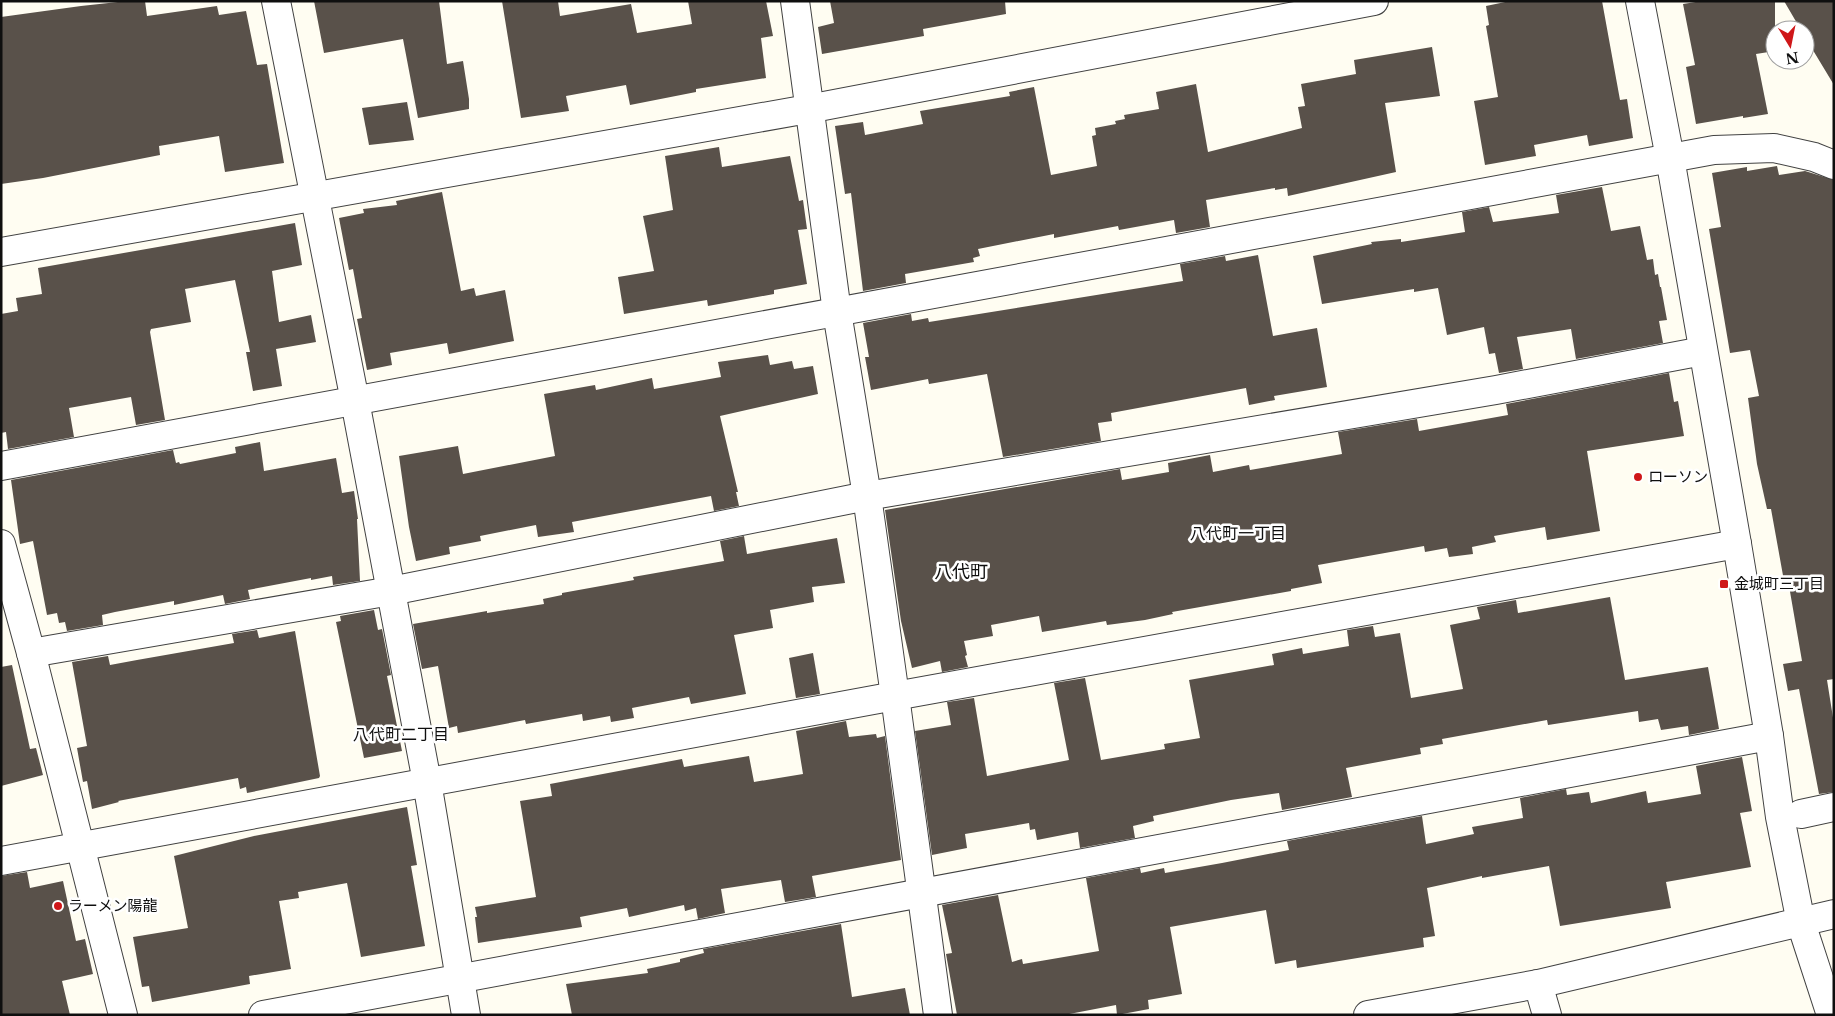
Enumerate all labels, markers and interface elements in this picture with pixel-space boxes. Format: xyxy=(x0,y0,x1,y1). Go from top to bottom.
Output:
north arrow xyxy=(1765,20,1815,70)
text: N xyxy=(1784,48,1800,68)
place label: ローソン xyxy=(1648,467,1708,486)
marker: ローソン xyxy=(1632,471,1644,483)
district label: 八代町一丁目 xyxy=(1190,523,1286,543)
district label: 八代町 xyxy=(934,561,988,583)
place label: 金城町三丁目 xyxy=(1734,574,1824,593)
marker: 金城町三丁目 xyxy=(1718,578,1730,590)
district label: 八代町二丁目 xyxy=(353,724,449,744)
place label: ラーメン陽龍 xyxy=(68,896,157,915)
marker: ラーメン陽龍 xyxy=(52,900,64,912)

